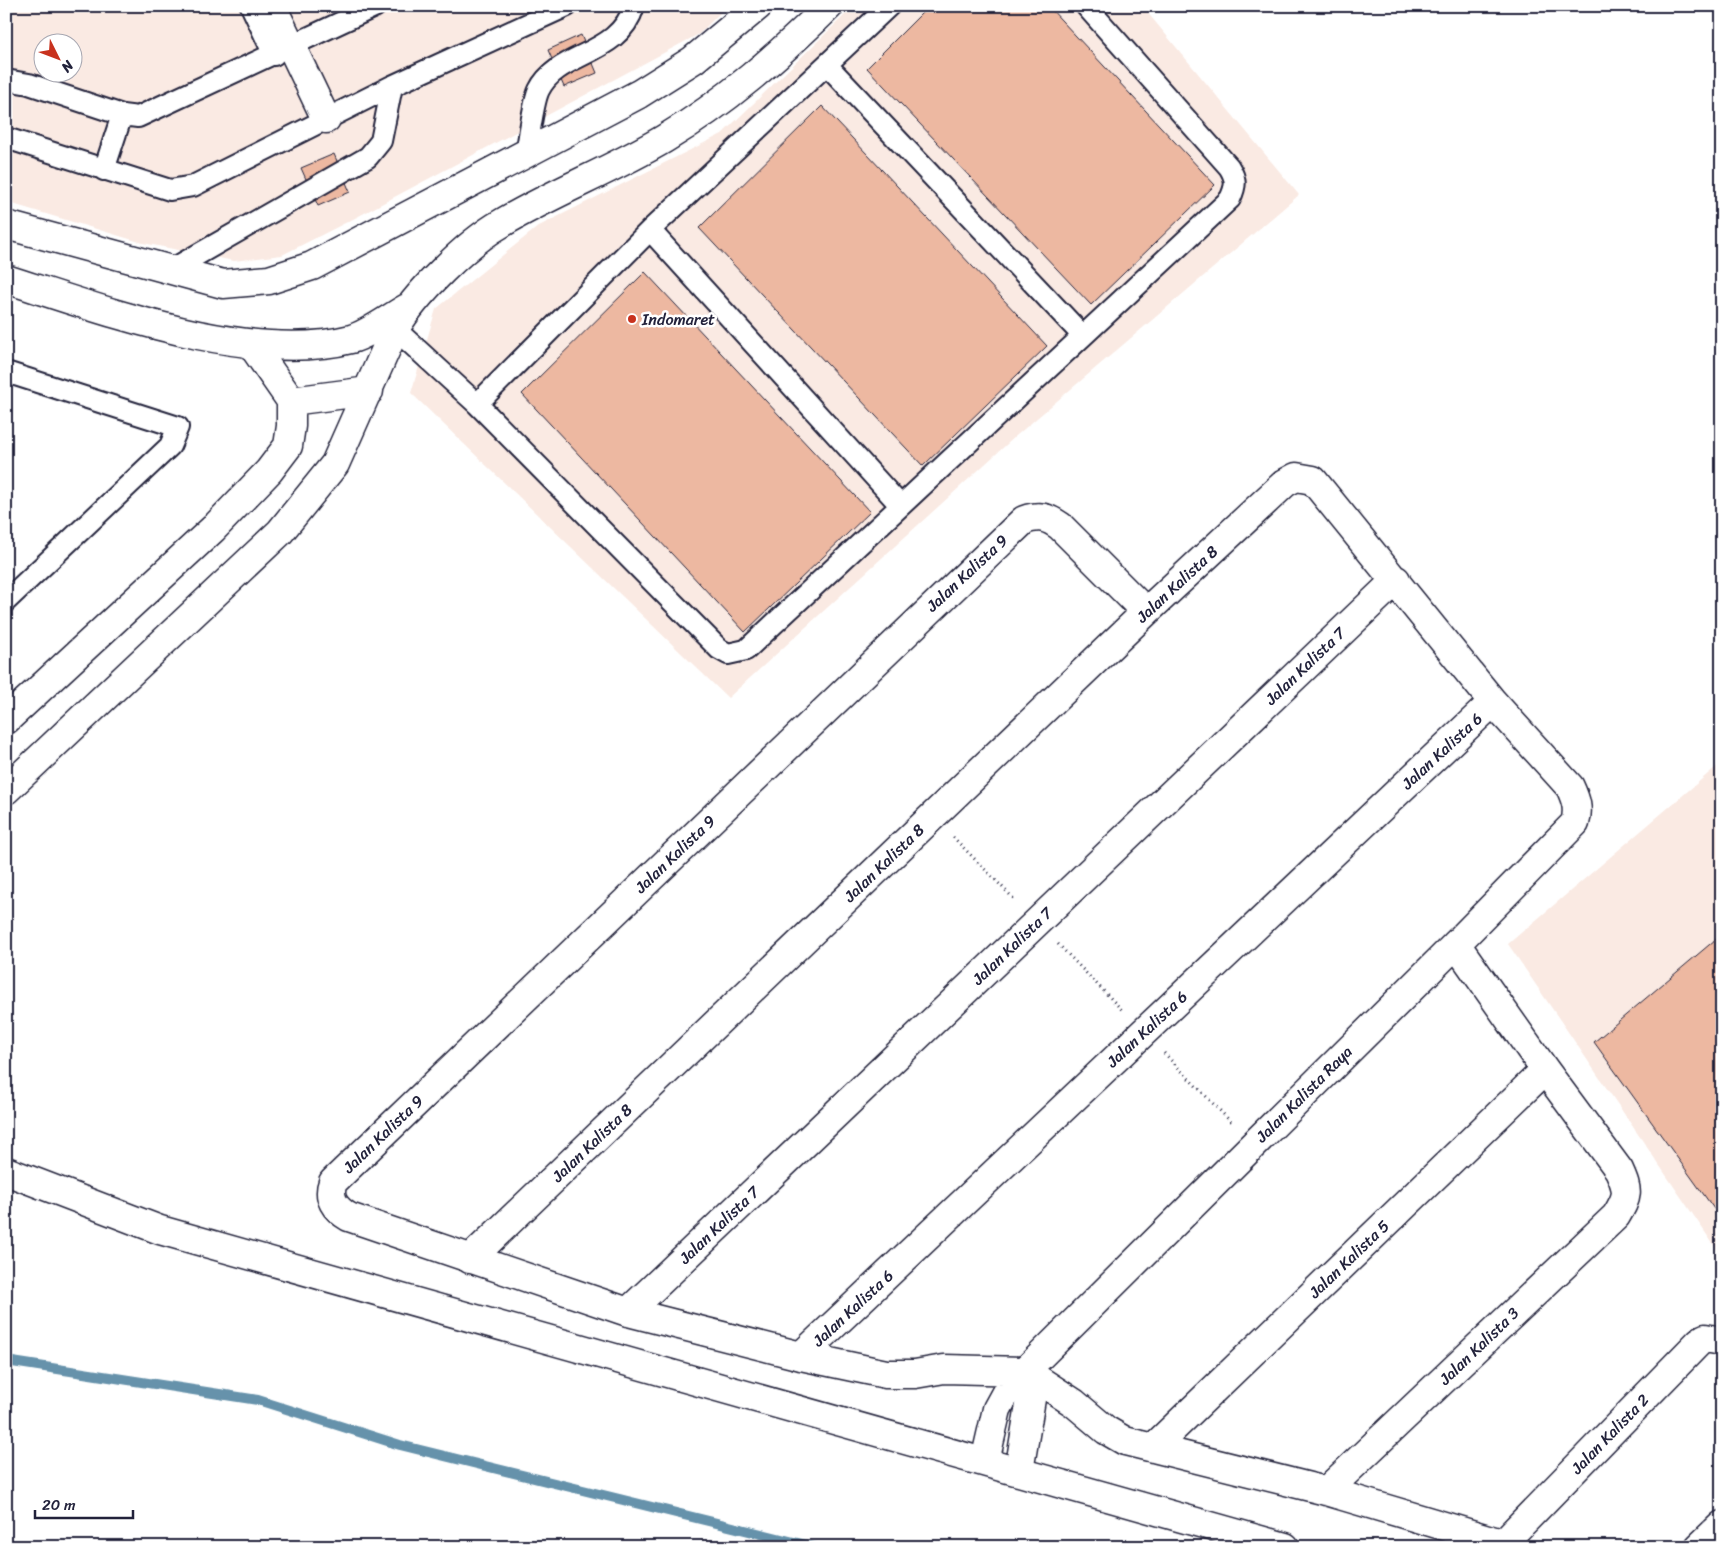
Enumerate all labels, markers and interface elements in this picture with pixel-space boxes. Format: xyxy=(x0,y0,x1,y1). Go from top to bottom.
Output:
north arrow xyxy=(32,32,82,82)
text: N xyxy=(55,54,80,79)
place label: Indomaret xyxy=(641,305,715,334)
marker: Indomaret xyxy=(626,313,638,325)
street label: Jalan Kalista 9 xyxy=(918,527,1015,620)
street label: Jalan Kalista 8 xyxy=(1128,538,1225,631)
street label: Jalan Kalista 7 xyxy=(1257,619,1353,713)
street label: Jalan Kalista 6 xyxy=(1394,705,1490,798)
street label: Jalan Kalista 9 xyxy=(627,807,723,901)
street label: Jalan Kalista 8 xyxy=(836,816,932,910)
street label: Jalan Kalista 7 xyxy=(964,899,1060,993)
street label: Jalan Kalista 6 xyxy=(1099,983,1195,1076)
street label: Jalan Kalista Raya xyxy=(1248,1038,1360,1150)
street label: Jalan Kalista 9 xyxy=(335,1087,431,1181)
street label: Jalan Kalista 8 xyxy=(544,1096,640,1190)
street label: Jalan Kalista 7 xyxy=(671,1178,767,1272)
street label: Jalan Kalista 5 xyxy=(1301,1212,1397,1306)
street label: Jalan Kalista 6 xyxy=(805,1262,901,1355)
street label: Jalan Kalista 3 xyxy=(1431,1300,1526,1393)
street label: Jalan Kalista 2 xyxy=(1563,1387,1656,1482)
scale bar xyxy=(35,1488,132,1520)
text: 20 m xyxy=(42,1492,76,1518)

